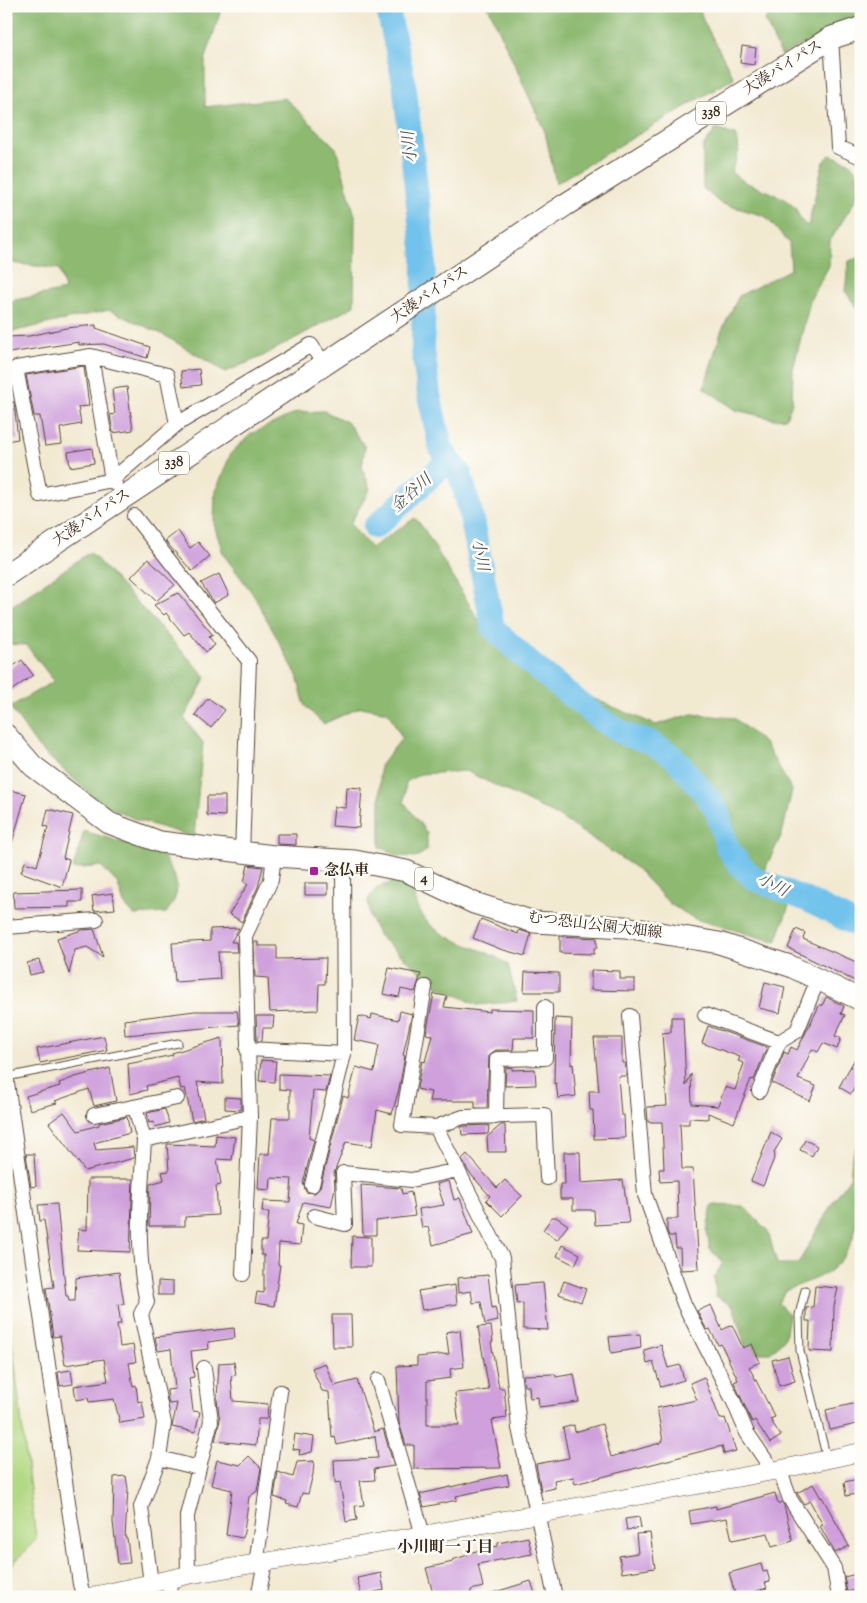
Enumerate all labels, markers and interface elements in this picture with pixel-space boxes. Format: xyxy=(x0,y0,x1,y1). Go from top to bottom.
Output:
street label: 大湊バイパス xyxy=(739,35,827,101)
road number: 338 xyxy=(696,102,726,125)
water label: 小川 xyxy=(398,128,424,164)
street label: 大湊バイパス xyxy=(387,261,473,329)
road number: 338 xyxy=(159,452,189,474)
water label: 金谷川 xyxy=(386,468,439,519)
street label: 大湊バイパス xyxy=(49,484,135,552)
water label: 小川 xyxy=(465,537,494,575)
place label: 念仏車 xyxy=(324,861,369,882)
marker: 念仏車 xyxy=(308,865,320,877)
road number: 4 xyxy=(415,868,433,891)
water label: 小川 xyxy=(753,868,793,904)
street label: むつ恐山公園大畑線 xyxy=(527,907,663,945)
district label: 小川町一丁目 xyxy=(397,1537,493,1560)

